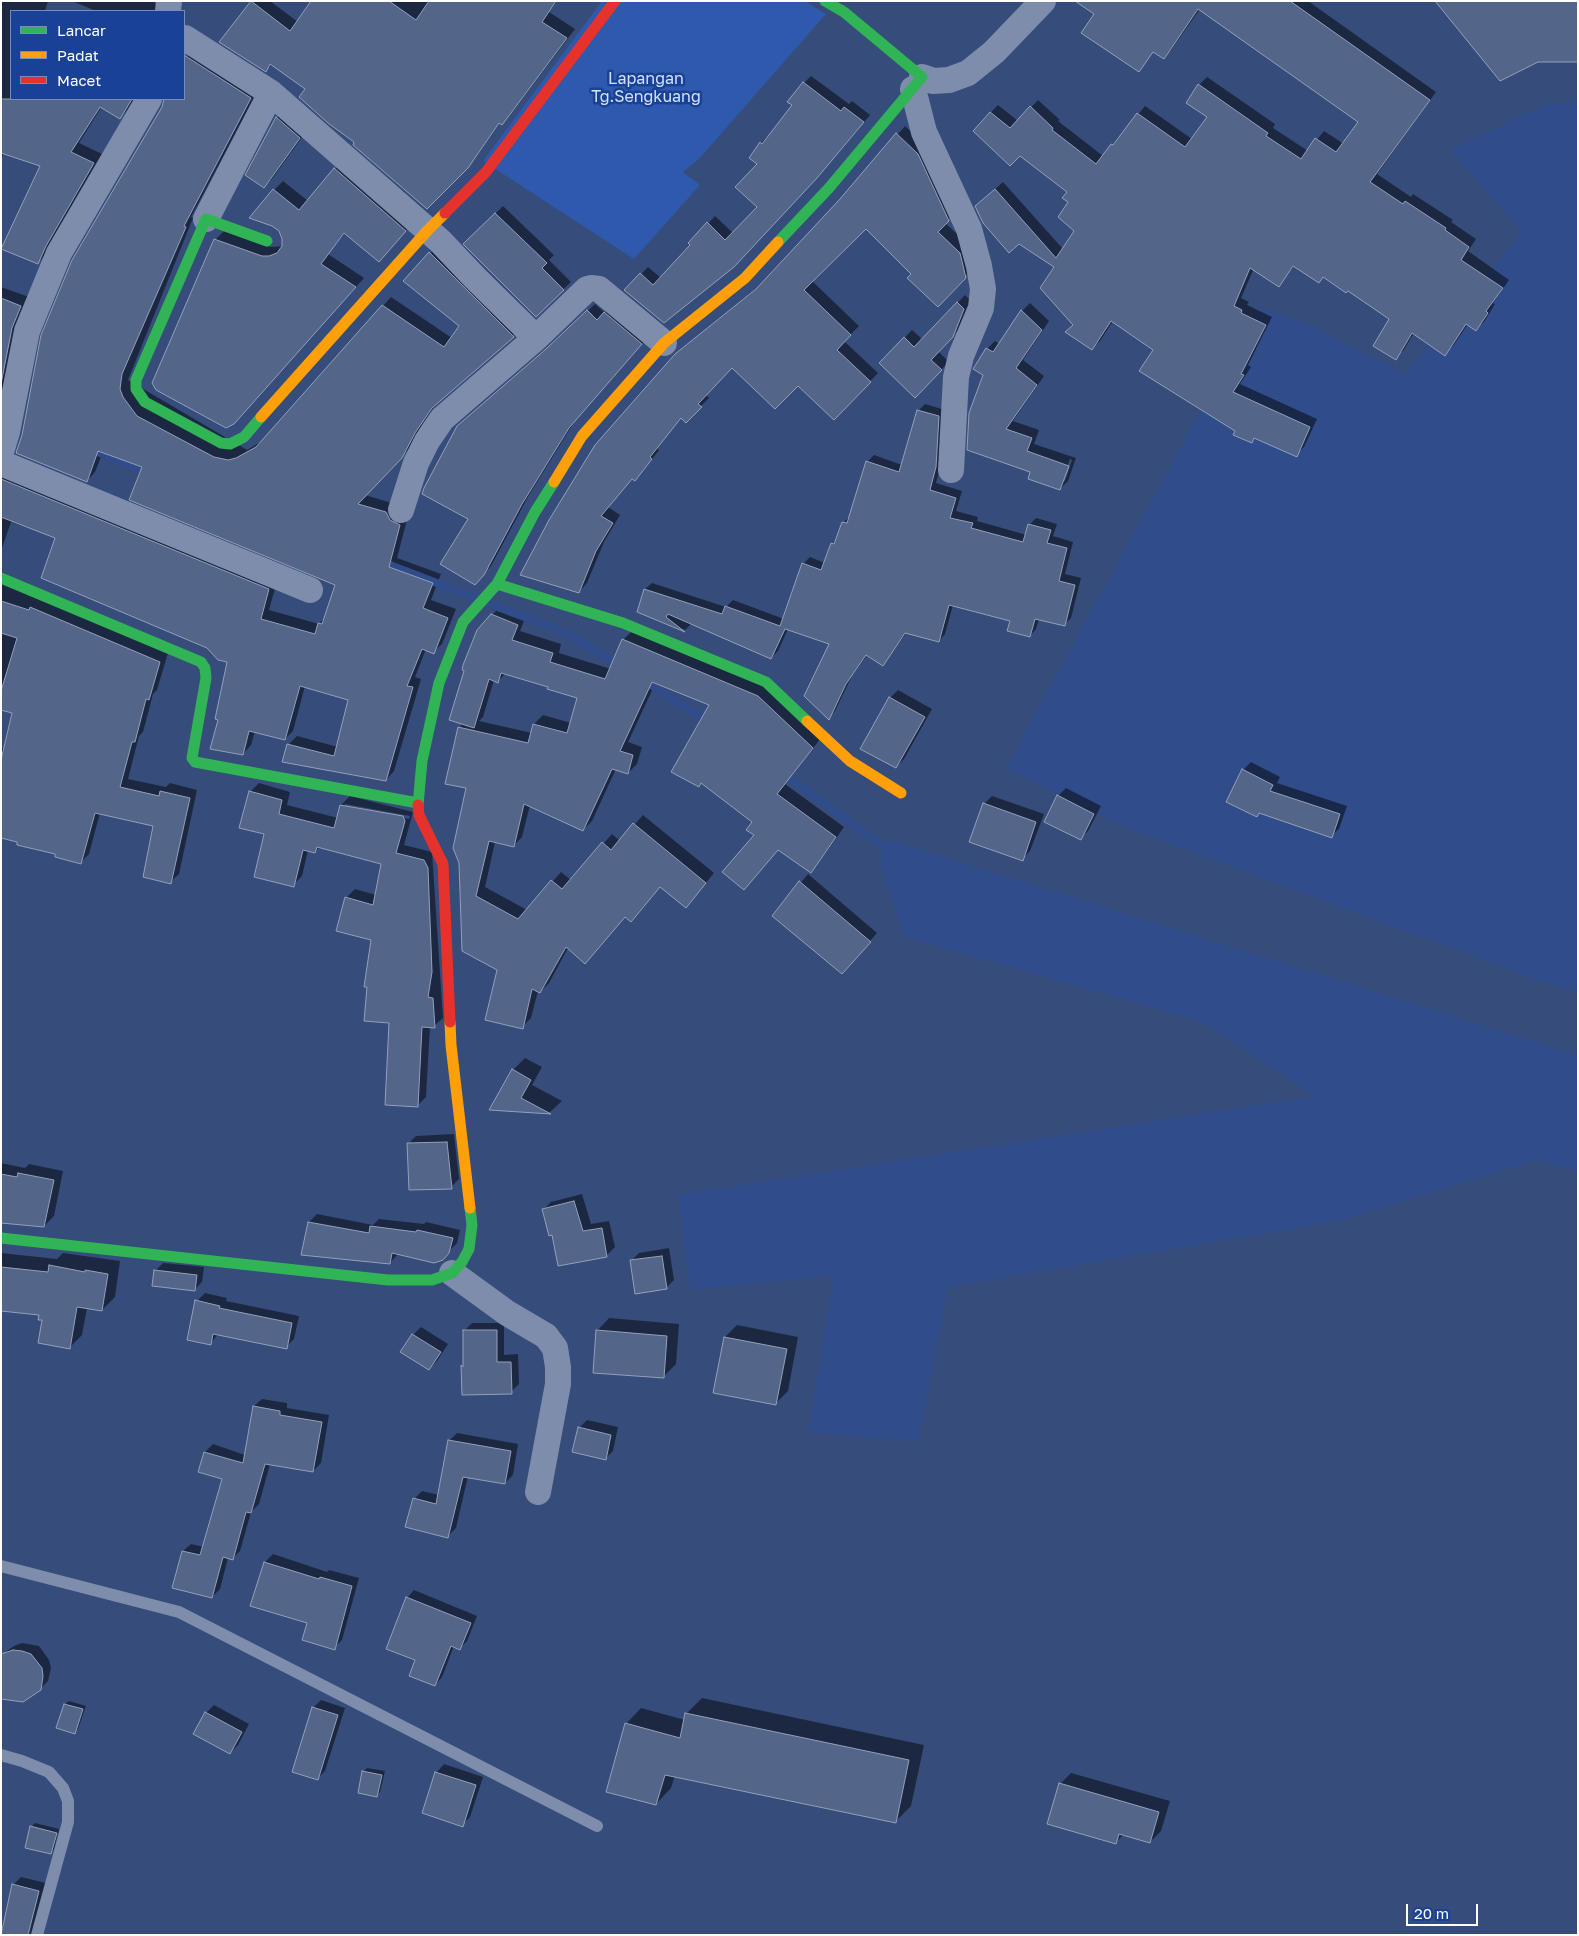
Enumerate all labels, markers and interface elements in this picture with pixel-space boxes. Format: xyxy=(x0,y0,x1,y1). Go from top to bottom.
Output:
legend xyxy=(10,10,185,100)
text: Lancar xyxy=(57,21,106,39)
text: Padat xyxy=(57,46,99,64)
park label: Lapangan Tg.Sengkuang xyxy=(591,69,701,107)
text: Macet xyxy=(57,71,101,89)
scale bar xyxy=(1409,1894,1482,1926)
text: 20 m xyxy=(1414,1904,1449,1922)

